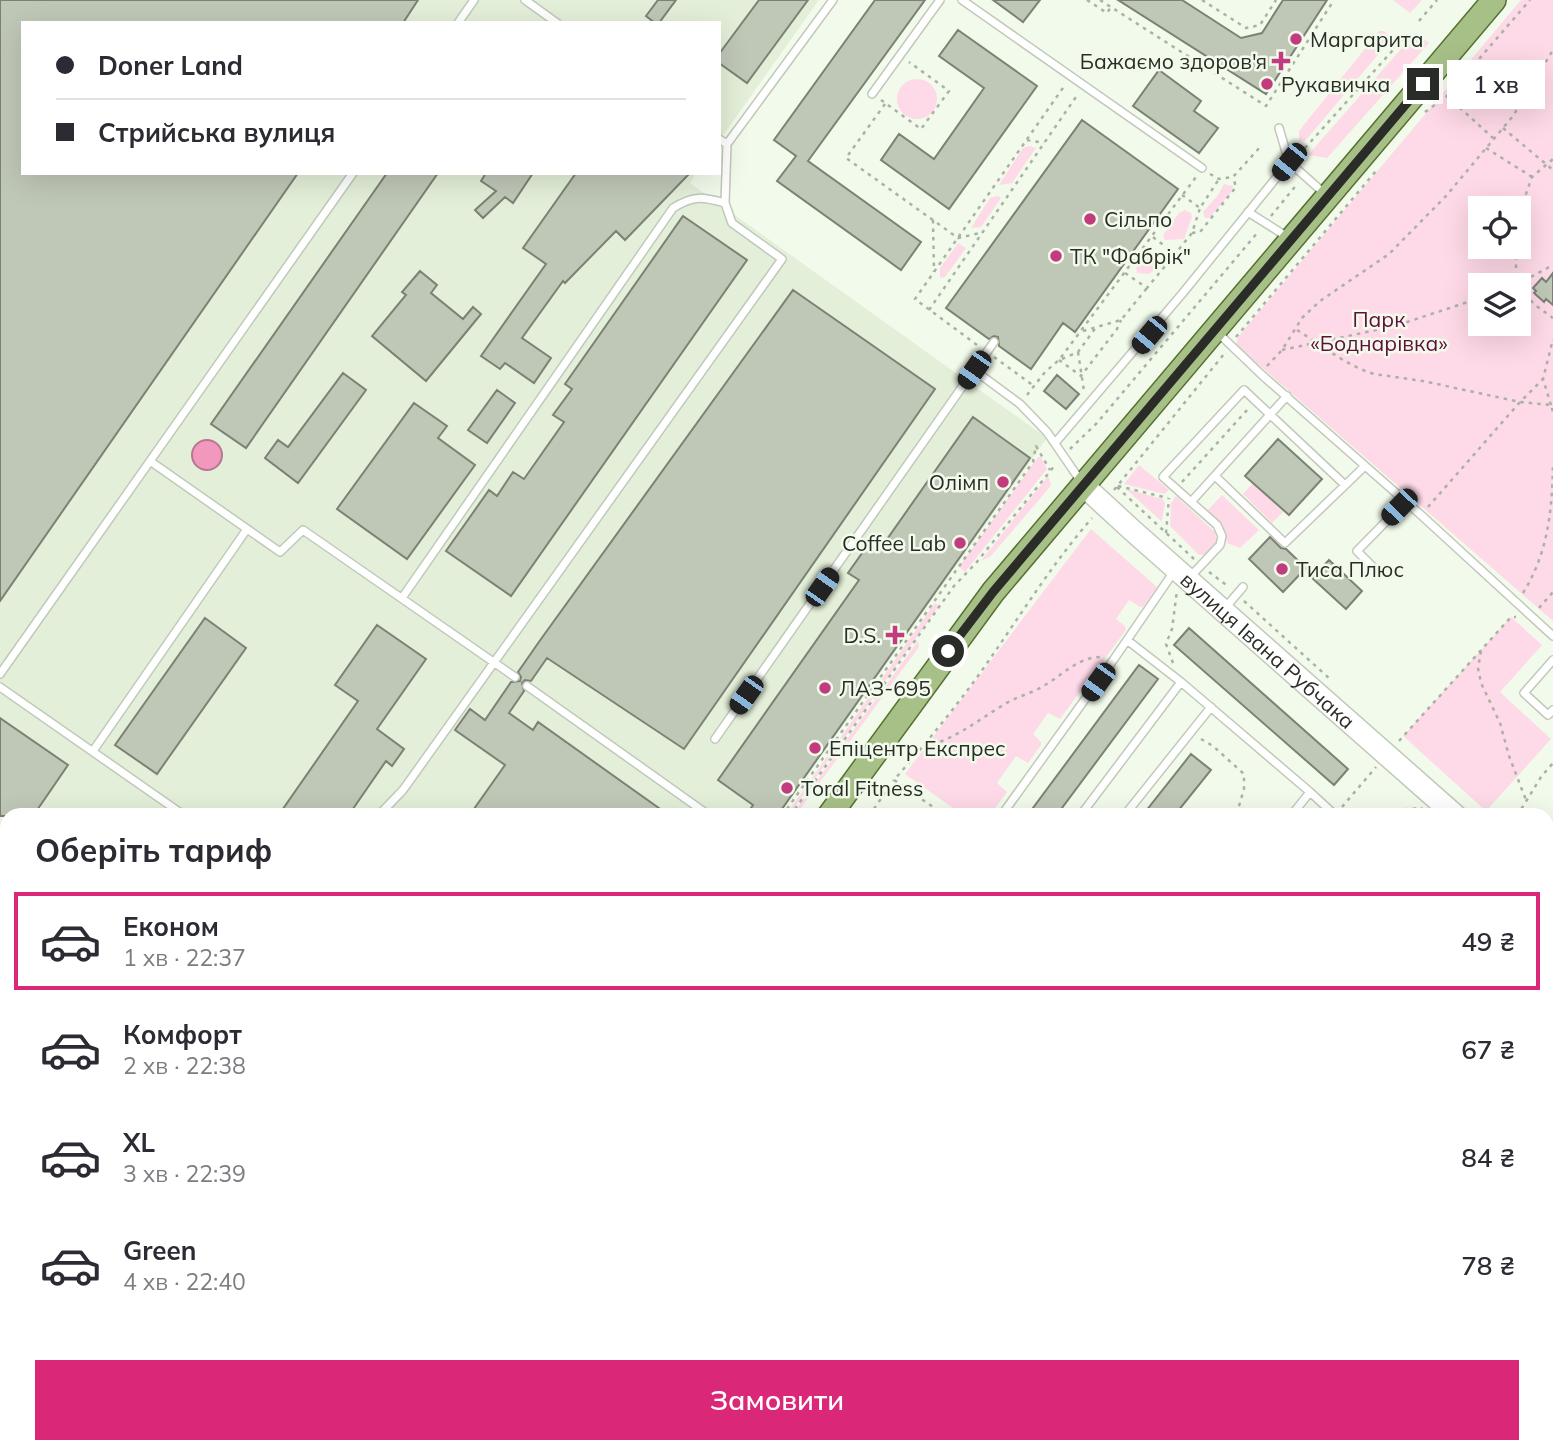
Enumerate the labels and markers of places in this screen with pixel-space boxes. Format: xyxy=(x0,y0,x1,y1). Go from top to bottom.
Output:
place label: Маргарита xyxy=(1310,26,1423,52)
marker: Маргарита xyxy=(1288,31,1304,47)
place label: Бажаємо здоров'я xyxy=(1080,48,1267,74)
marker: Бажаємо здоров'я xyxy=(1273,53,1289,69)
place label: Рукавичка xyxy=(1281,71,1390,97)
marker: Рукавичка xyxy=(1259,76,1275,92)
place label: Сільпо xyxy=(1104,206,1172,232)
marker: Сільпо xyxy=(1082,211,1098,227)
place label: ТК "Фабрік" xyxy=(1070,243,1191,269)
marker: ТК "Фабрік" xyxy=(1048,248,1064,264)
place label: Олімп xyxy=(929,469,989,495)
marker: Олімп xyxy=(995,474,1011,490)
place label: Coffee Lab xyxy=(842,530,946,556)
marker: Coffee Lab xyxy=(952,535,968,551)
place label: Тиса Плюс xyxy=(1296,556,1404,582)
marker: Тиса Плюс xyxy=(1274,561,1290,577)
place label: D.S. xyxy=(843,622,881,648)
marker: D.S. xyxy=(887,627,903,643)
place label: ЛАЗ-695 xyxy=(839,675,931,701)
marker: ЛАЗ-695 xyxy=(817,680,833,696)
place label: Епіцентр Експрес xyxy=(829,735,1006,761)
marker: Епіцентр Експрес xyxy=(807,740,823,756)
place label: Toral Fitness xyxy=(801,775,923,801)
marker: Toral Fitness xyxy=(779,780,795,796)

